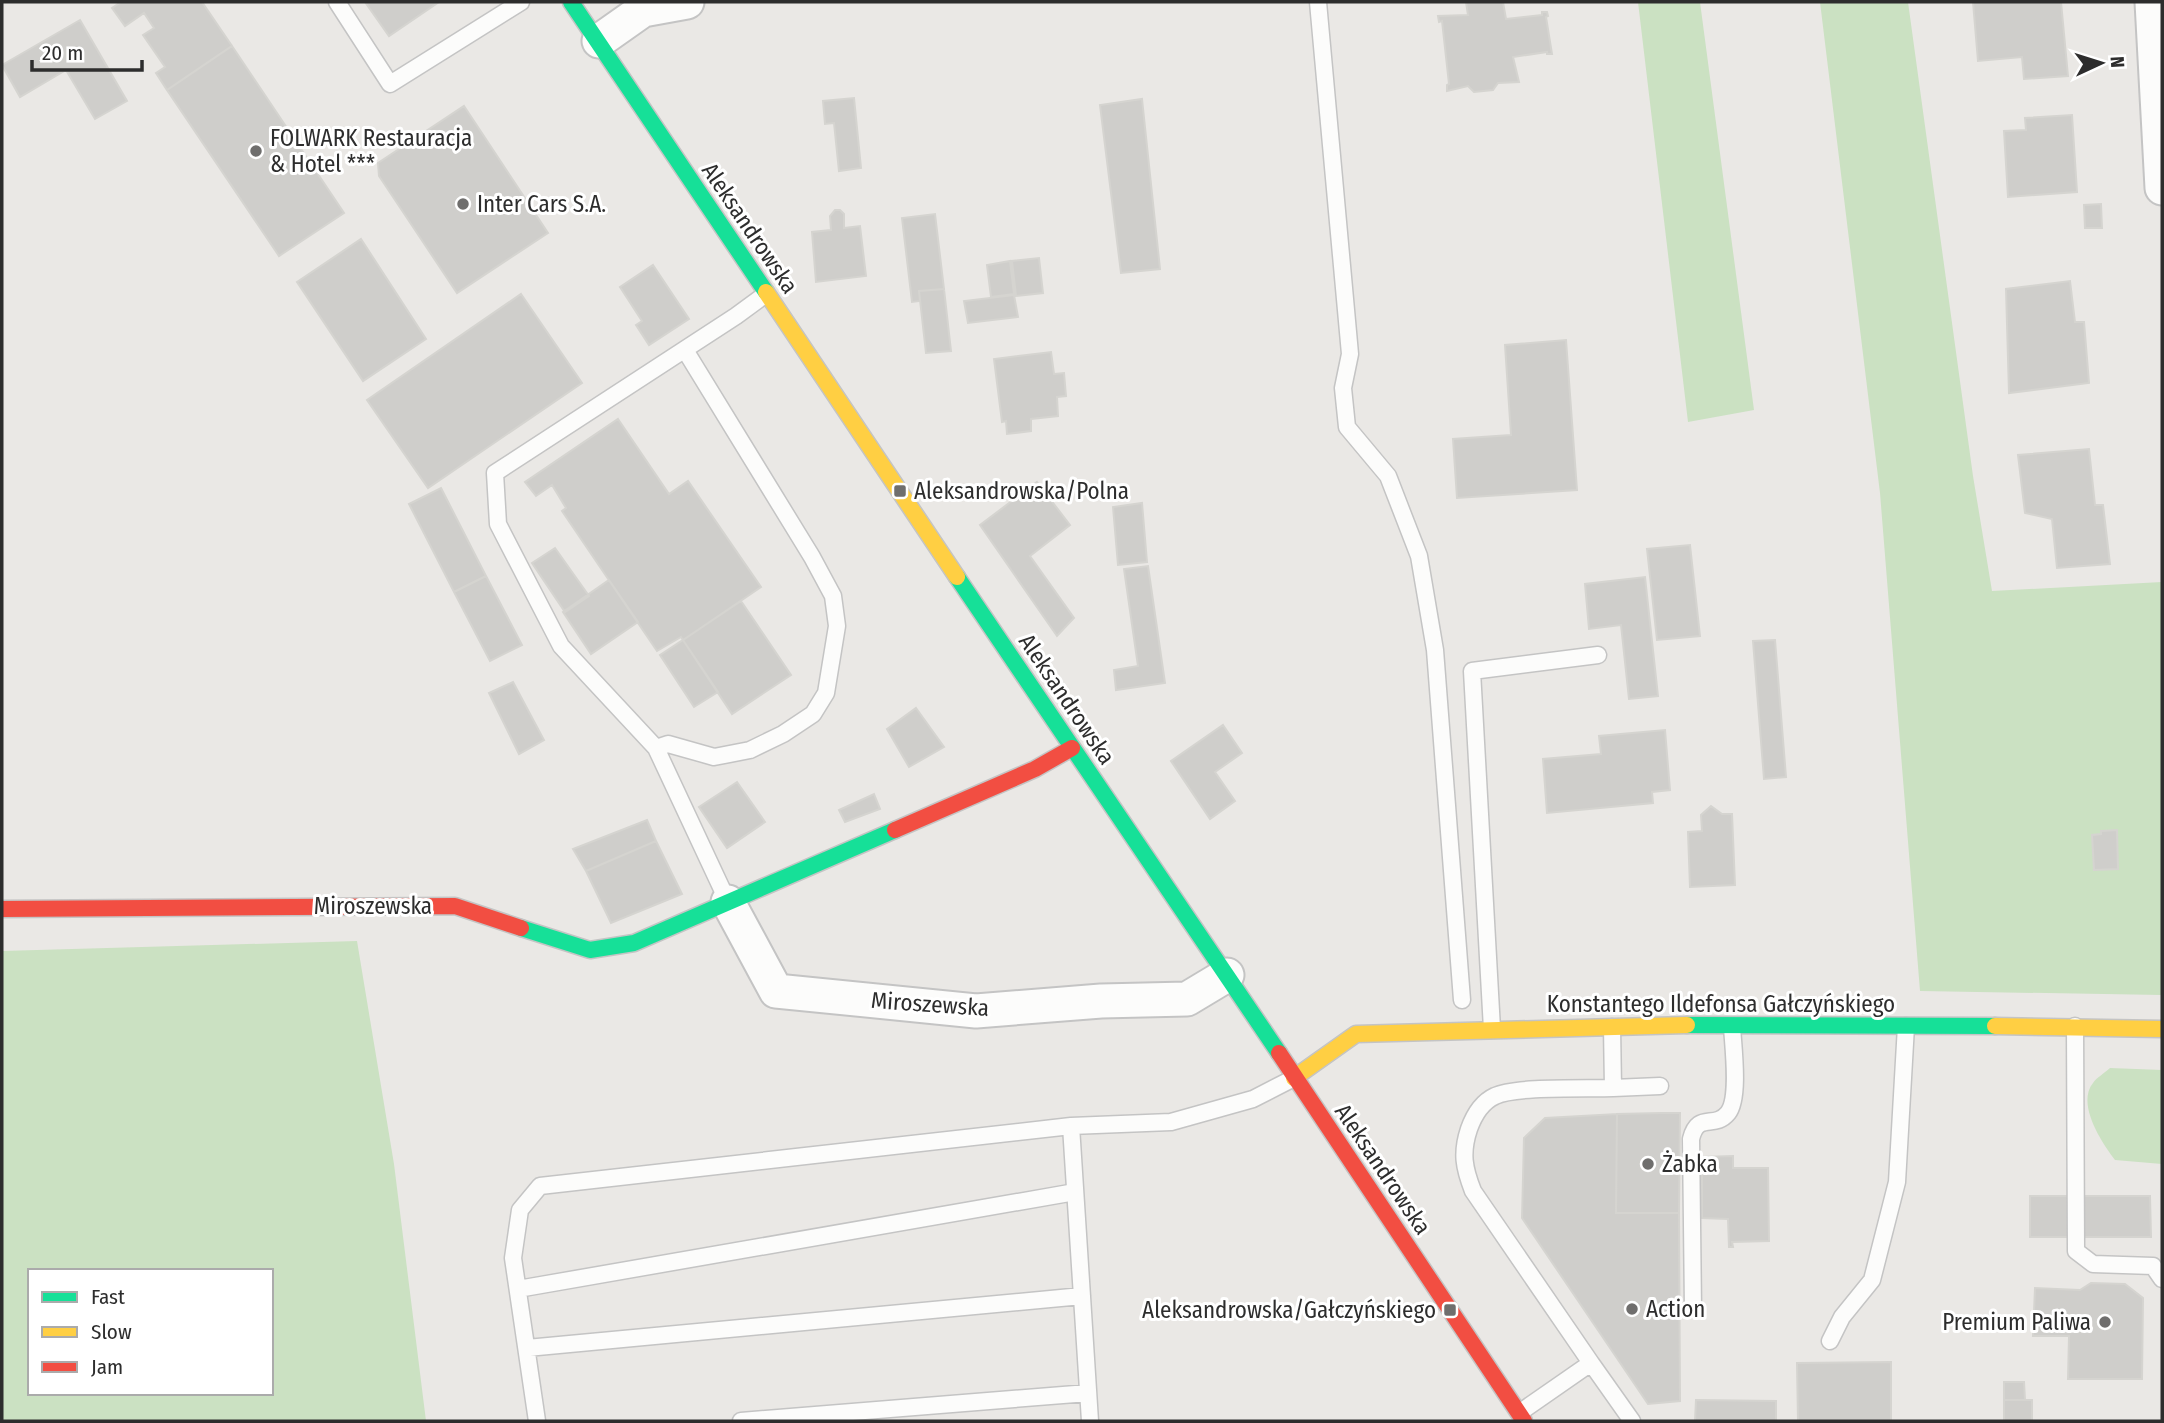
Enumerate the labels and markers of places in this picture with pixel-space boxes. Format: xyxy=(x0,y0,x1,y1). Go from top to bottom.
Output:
place label: FOLWARK Restauracja & Hotel *** xyxy=(270,124,472,178)
marker: FOLWARK Restauracja & Hotel *** xyxy=(248,143,264,159)
place label: Inter Cars S.A. xyxy=(477,190,606,218)
marker: Inter Cars S.A. xyxy=(455,196,471,212)
place label: Aleksandrowska/Polna xyxy=(914,477,1129,505)
marker: Aleksandrowska/Polna xyxy=(892,483,908,499)
place label: Żabka xyxy=(1662,1150,1718,1178)
marker: Żabka xyxy=(1640,1156,1656,1172)
place label: Action xyxy=(1646,1295,1705,1323)
place label: Aleksandrowska/Gałczyńskiego xyxy=(1142,1296,1436,1324)
marker: Action xyxy=(1624,1301,1640,1317)
marker: Aleksandrowska/Gałczyńskiego xyxy=(1442,1302,1458,1318)
place label: Premium Paliwa xyxy=(1942,1308,2091,1336)
marker: Premium Paliwa xyxy=(2097,1314,2113,1330)

